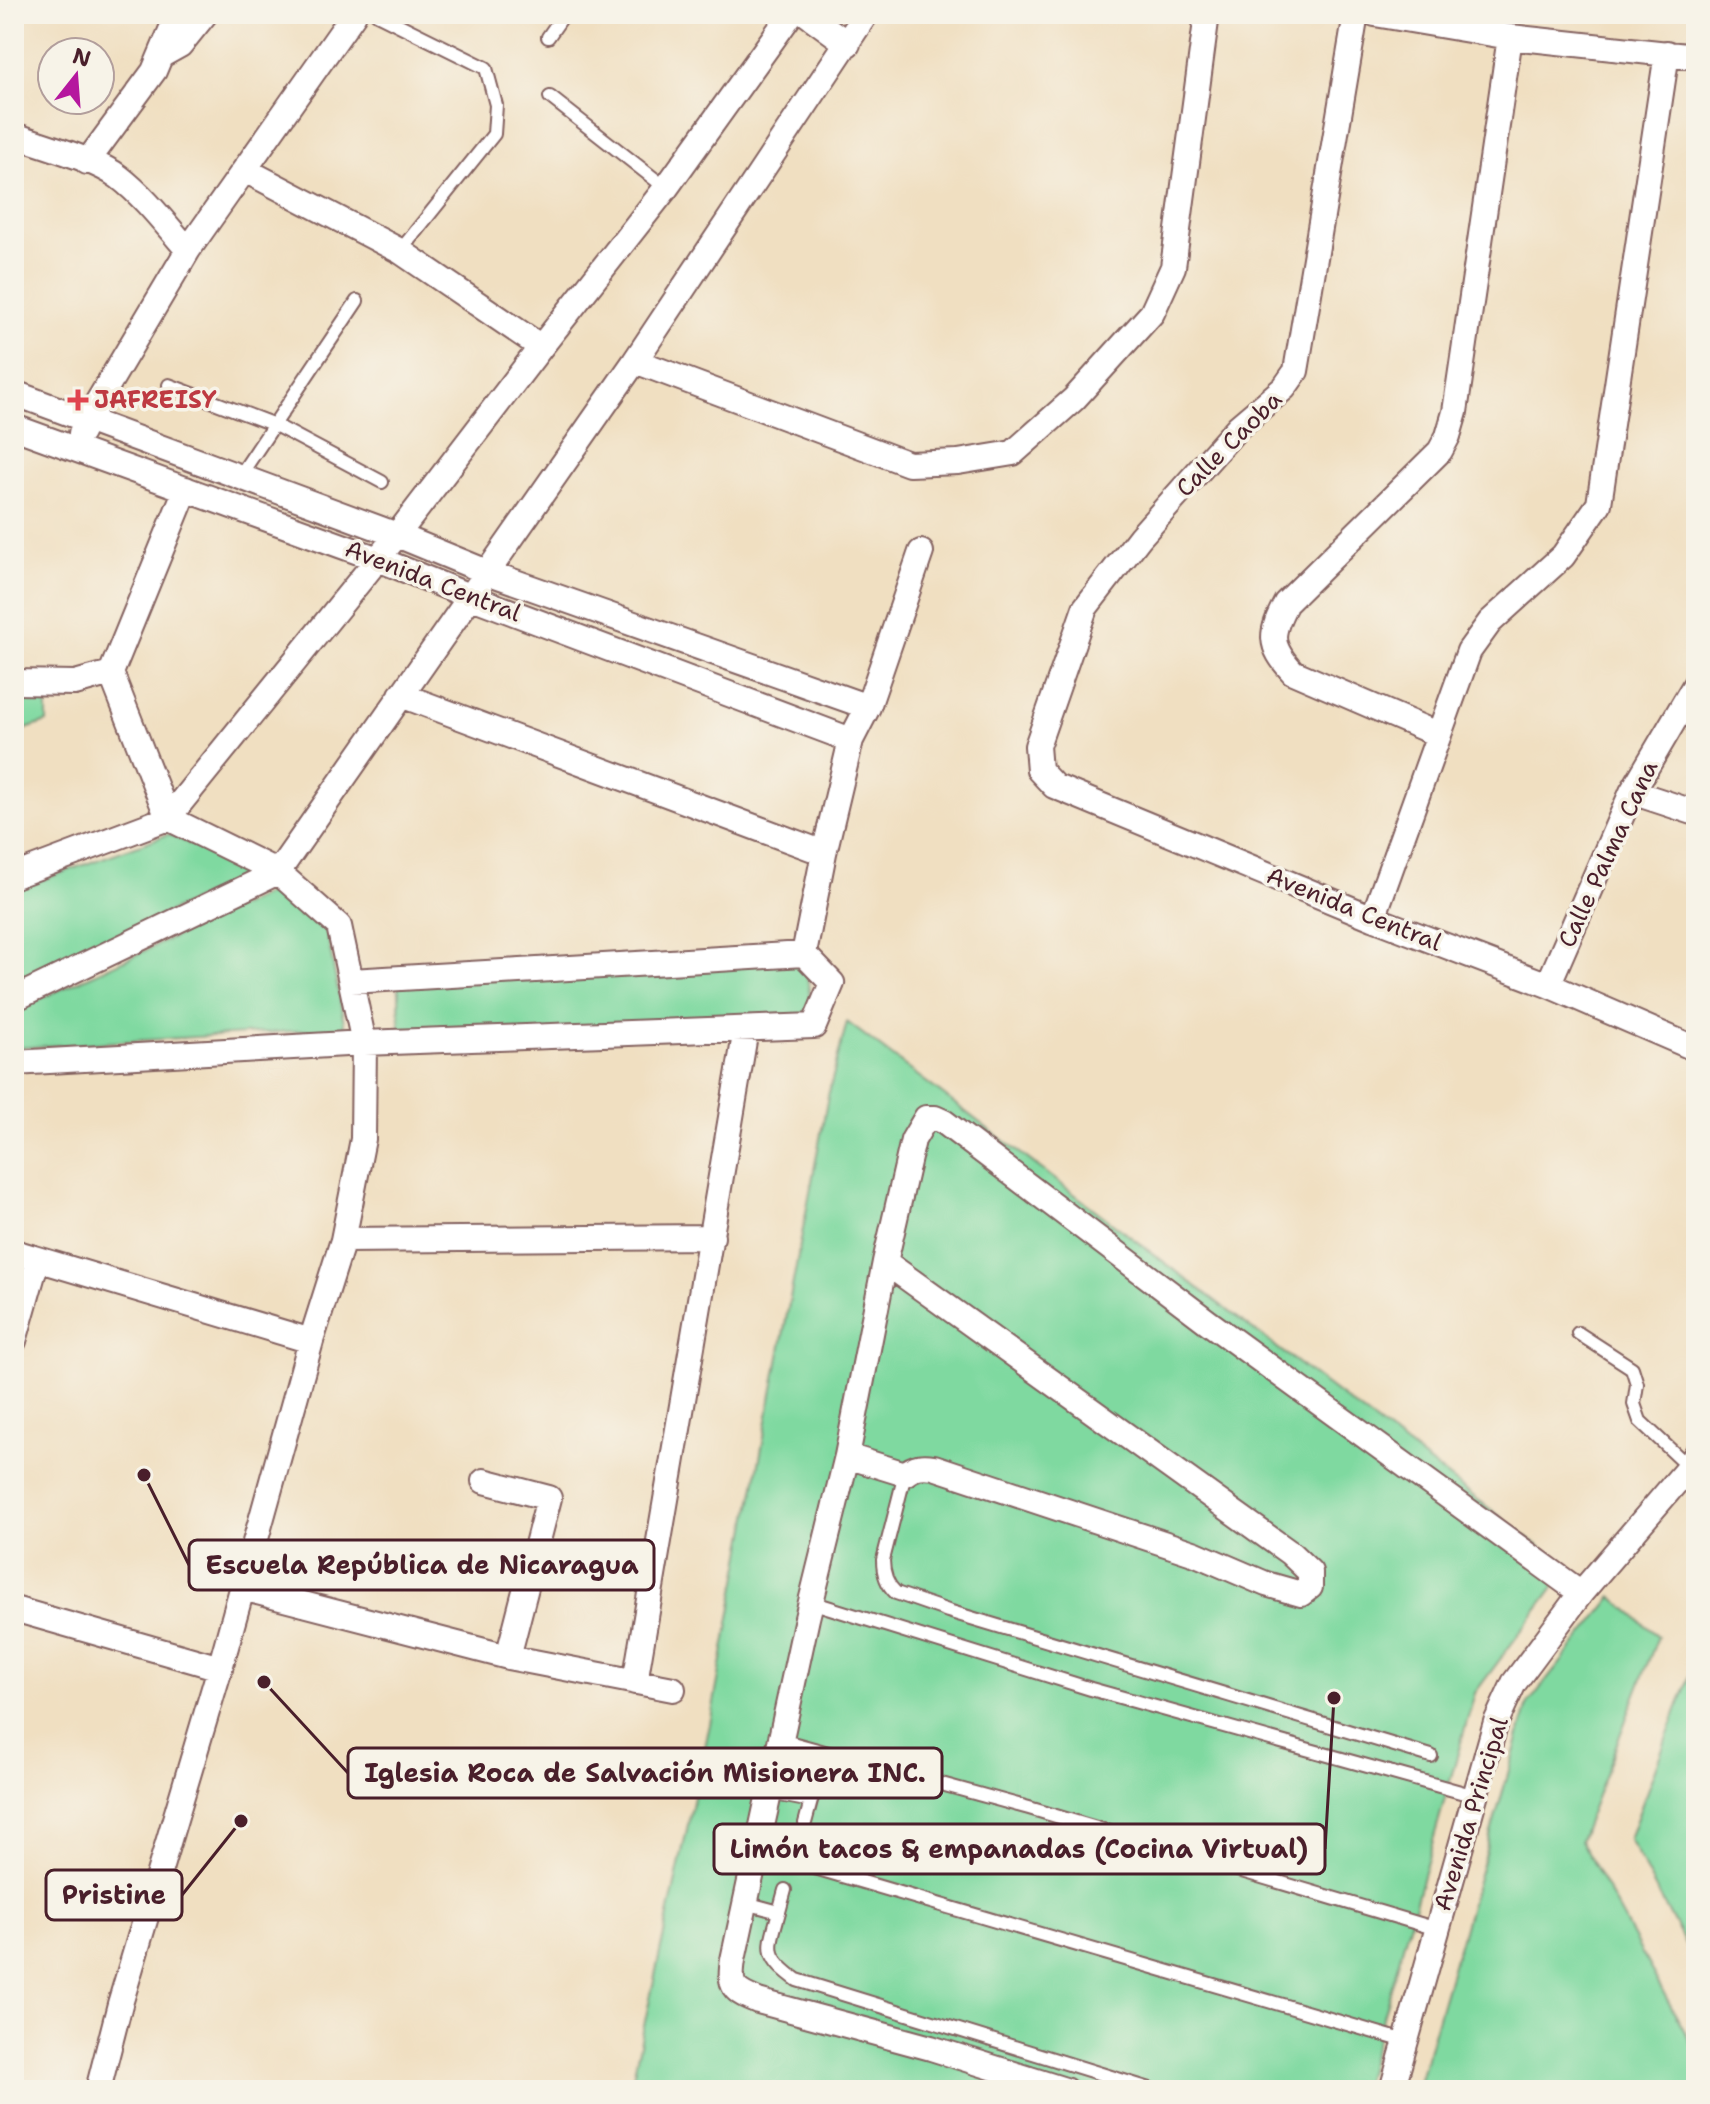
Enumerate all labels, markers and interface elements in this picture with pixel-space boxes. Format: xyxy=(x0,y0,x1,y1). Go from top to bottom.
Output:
north arrow xyxy=(36,36,116,116)
text: N xyxy=(69,41,94,74)
place label: JAFREISY xyxy=(94,384,217,416)
street label: Calle Caoba xyxy=(1169,384,1289,504)
marker: JAFREISY xyxy=(69,391,87,409)
street label: Avenida Central xyxy=(340,533,526,630)
street label: Calle Palma Cana xyxy=(1551,755,1665,953)
street label: Avenida Central xyxy=(1262,859,1447,959)
callout: Escuela República de Nicaragua xyxy=(189,1540,654,1590)
text: Escuela República de Nicaragua xyxy=(205,1547,639,1582)
street label: Avenida Principal xyxy=(1426,1712,1516,1915)
callout: Iglesia Roca de Salvación Misionera INC. xyxy=(348,1748,942,1798)
text: Iglesia Roca de Salvación Misionera INC. xyxy=(364,1755,926,1790)
callout: Limón tacos & empanadas (Cocina Virtual) xyxy=(714,1824,1325,1874)
text: Limón tacos & empanadas (Cocina Virtual) xyxy=(730,1831,1308,1866)
callout: Pristine xyxy=(46,1870,182,1920)
text: Pristine xyxy=(62,1877,166,1912)

